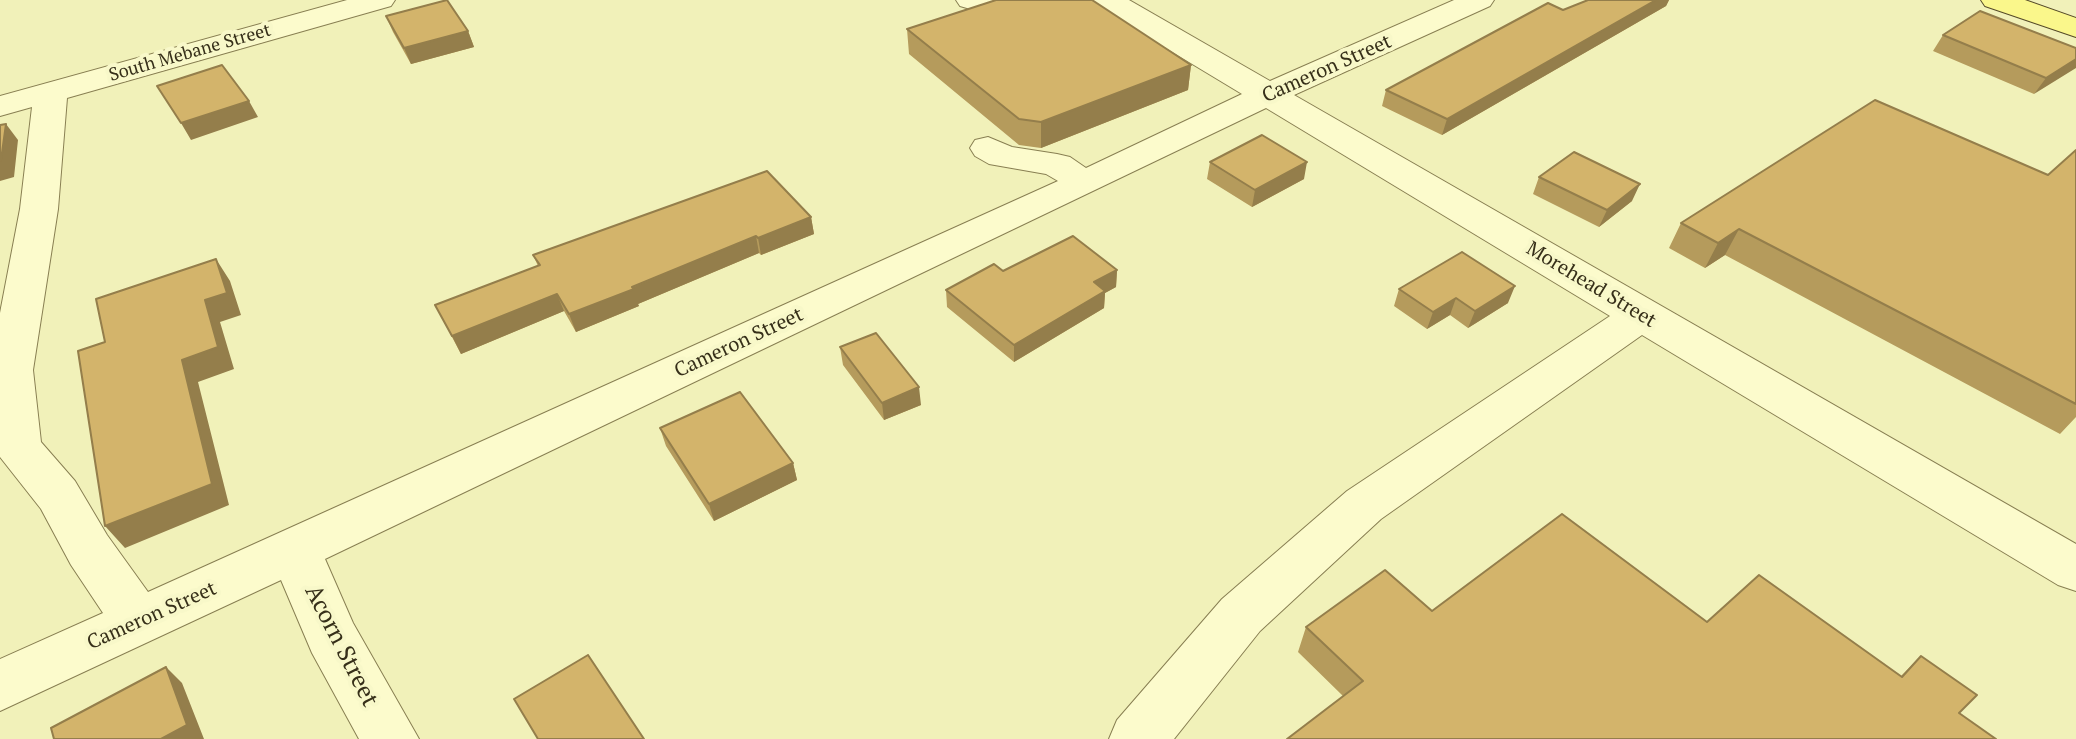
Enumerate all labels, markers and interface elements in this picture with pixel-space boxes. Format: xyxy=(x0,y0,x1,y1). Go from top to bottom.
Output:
street label: South Mebane Street xyxy=(107,20,273,86)
street label: Cameron Street xyxy=(1259,30,1395,108)
street label: Morehead Street xyxy=(1522,237,1660,333)
street label: Cameron Street xyxy=(671,303,807,383)
street label: Cameron Street xyxy=(84,577,220,655)
street label: Acorn Street xyxy=(298,580,384,712)

